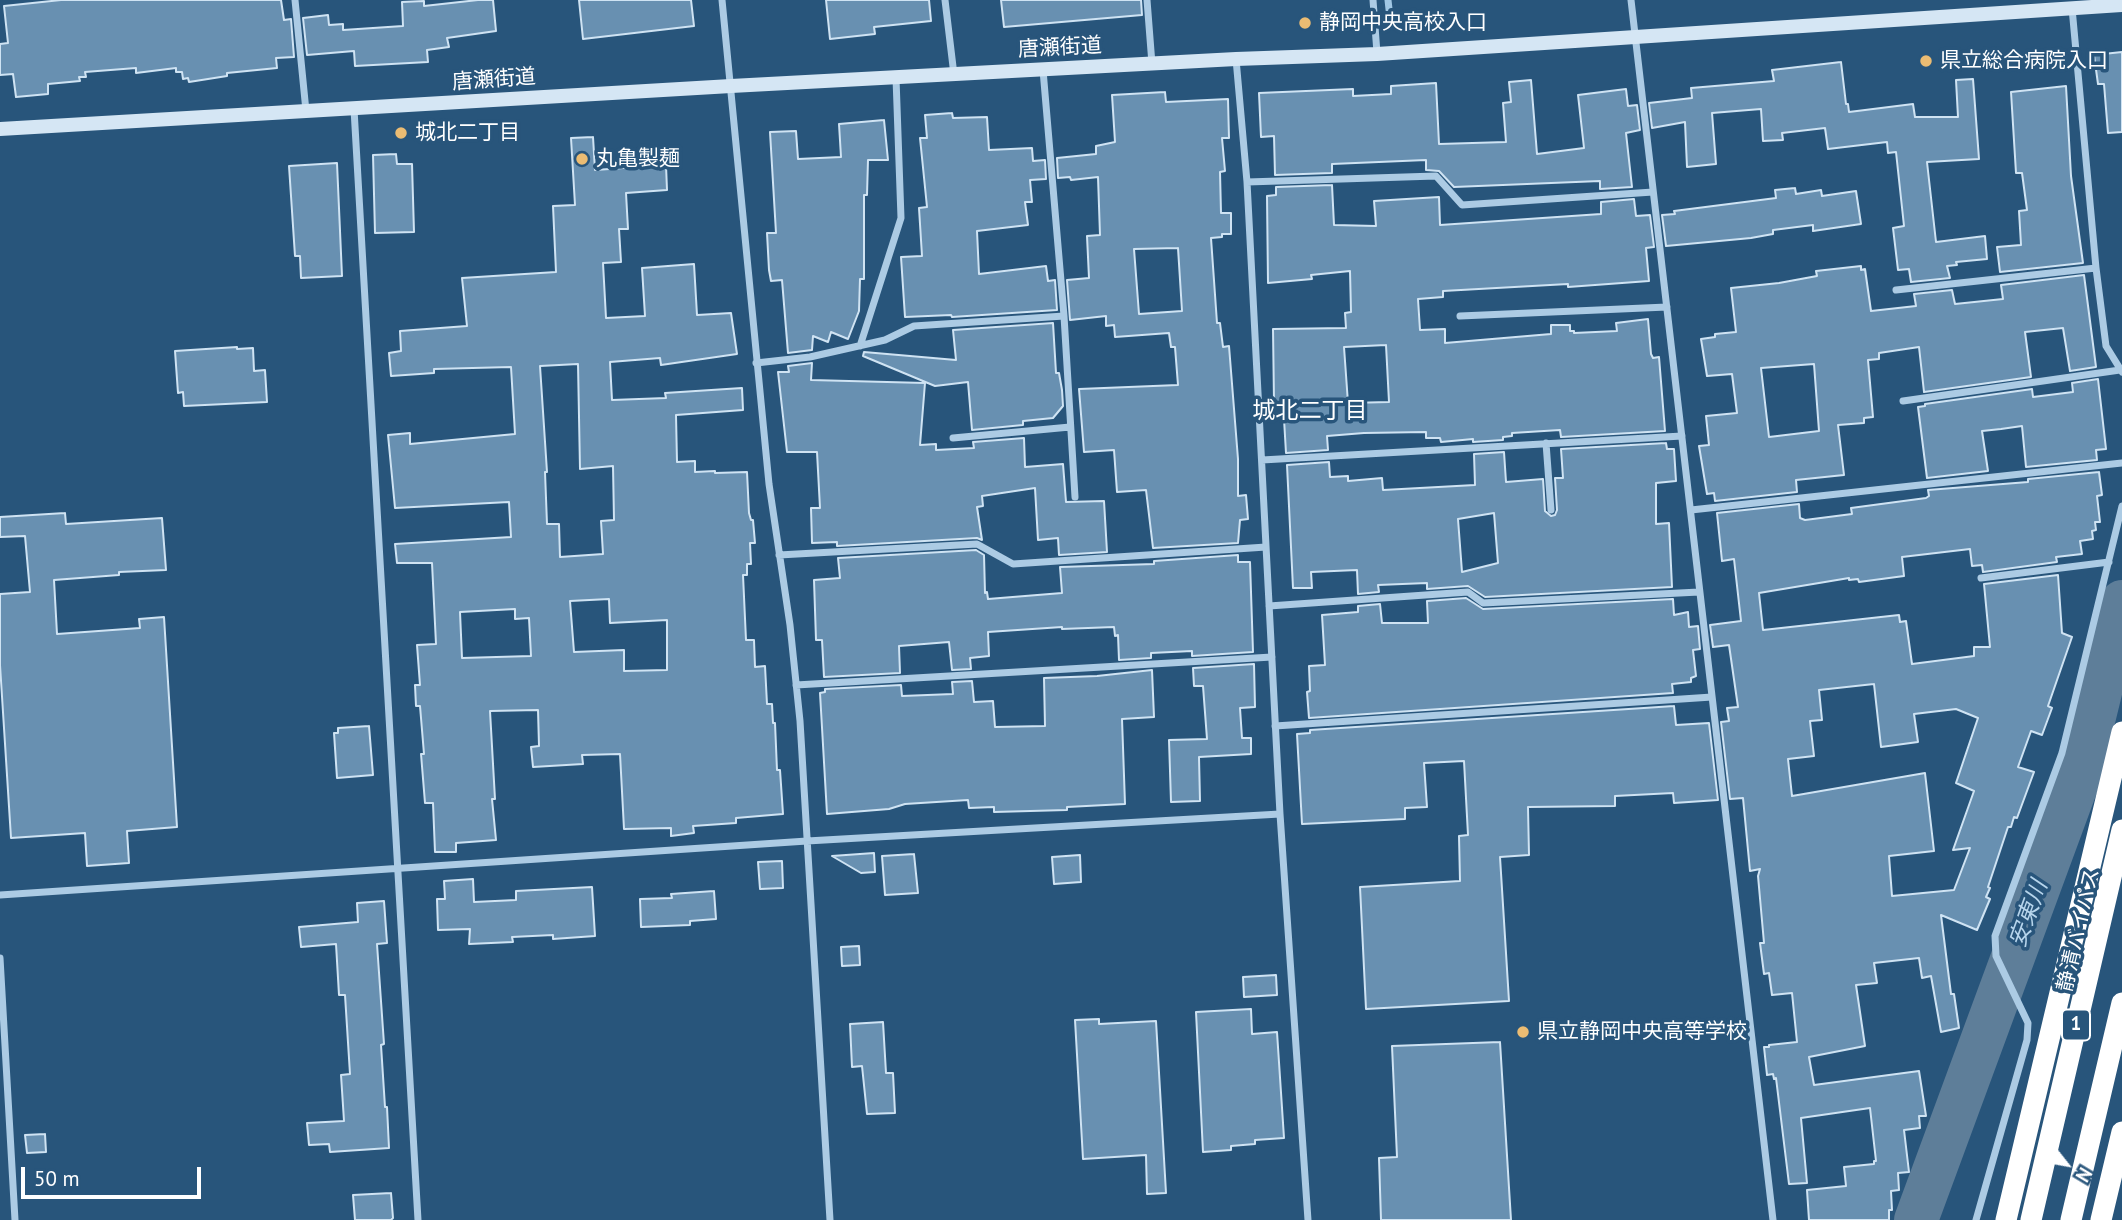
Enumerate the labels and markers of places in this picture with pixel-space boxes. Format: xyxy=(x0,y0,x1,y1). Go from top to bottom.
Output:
place label: 静岡中央高校入口 xyxy=(1319,10,1487,36)
marker: 静岡中央高校入口 xyxy=(1297,15,1313,31)
place label: 県立総合病院入口 xyxy=(1940,48,2108,74)
marker: 県立総合病院入口 xyxy=(1918,53,1934,69)
place label: 城北二丁目 xyxy=(415,120,520,146)
marker: 城北二丁目 xyxy=(393,125,409,141)
place label: 丸亀製麺 xyxy=(596,146,680,172)
marker: 丸亀製麺 xyxy=(574,151,590,167)
place label: 県立静岡中央高等学校 xyxy=(1537,1019,1747,1045)
marker: 県立静岡中央高等学校 xyxy=(1515,1024,1531,1040)

